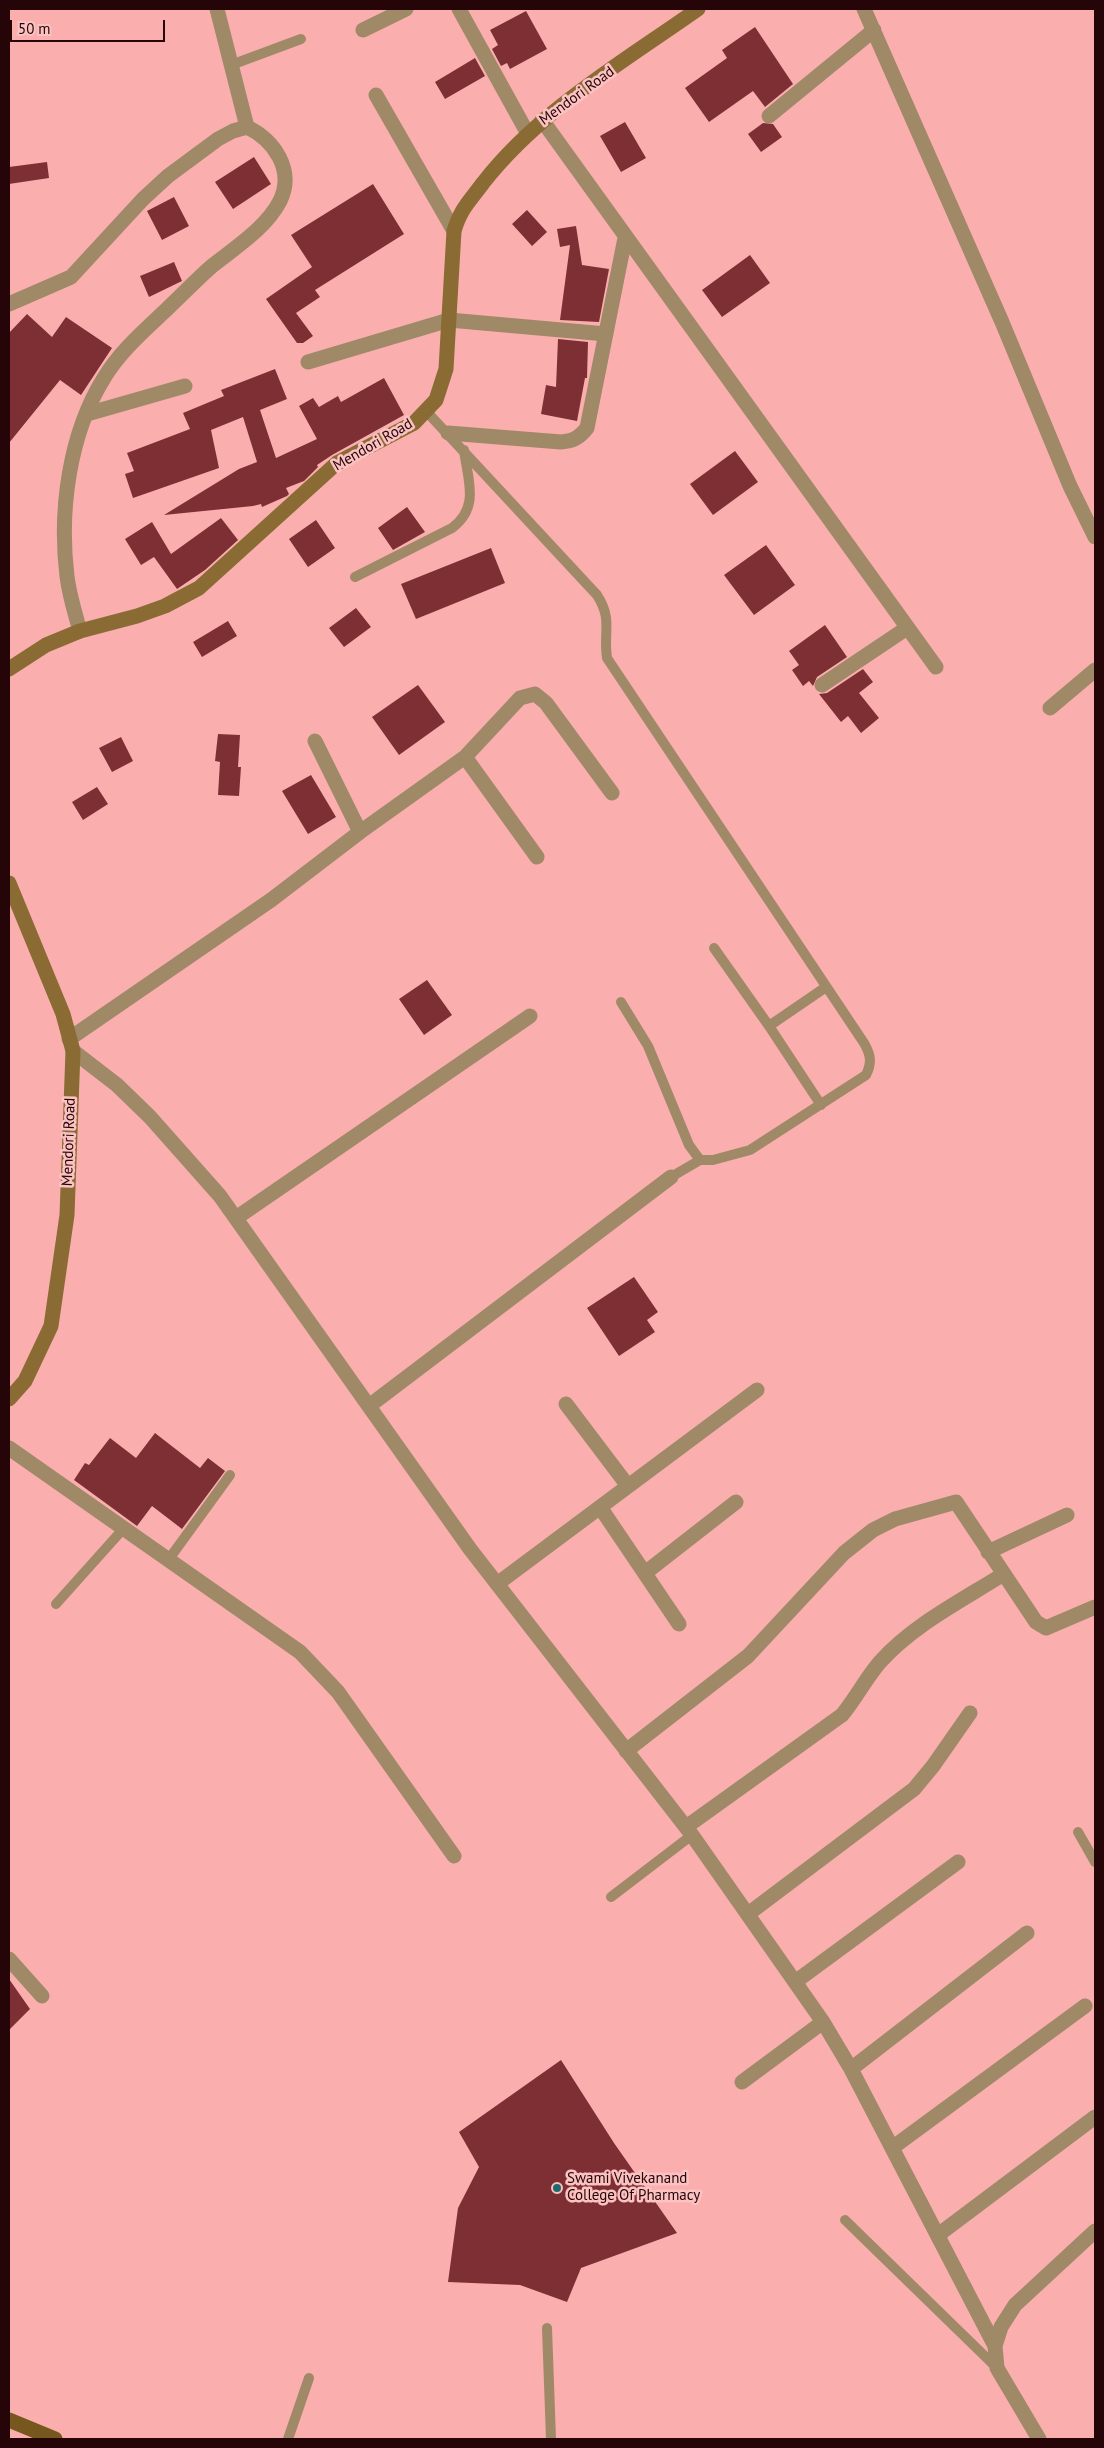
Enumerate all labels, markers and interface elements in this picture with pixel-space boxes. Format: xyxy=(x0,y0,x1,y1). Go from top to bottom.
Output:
scale bar xyxy=(12,10,168,42)
text: 50 m xyxy=(18,19,51,38)
street label: Mendori Road xyxy=(536,63,618,129)
street label: Mendori Road xyxy=(330,415,416,475)
street label: Mendori Road xyxy=(58,1097,80,1187)
place label: Swami Vivekanand College Of Pharmacy xyxy=(567,2170,700,2205)
marker: Swami Vivekanand College Of Pharmacy xyxy=(551,2182,563,2194)

